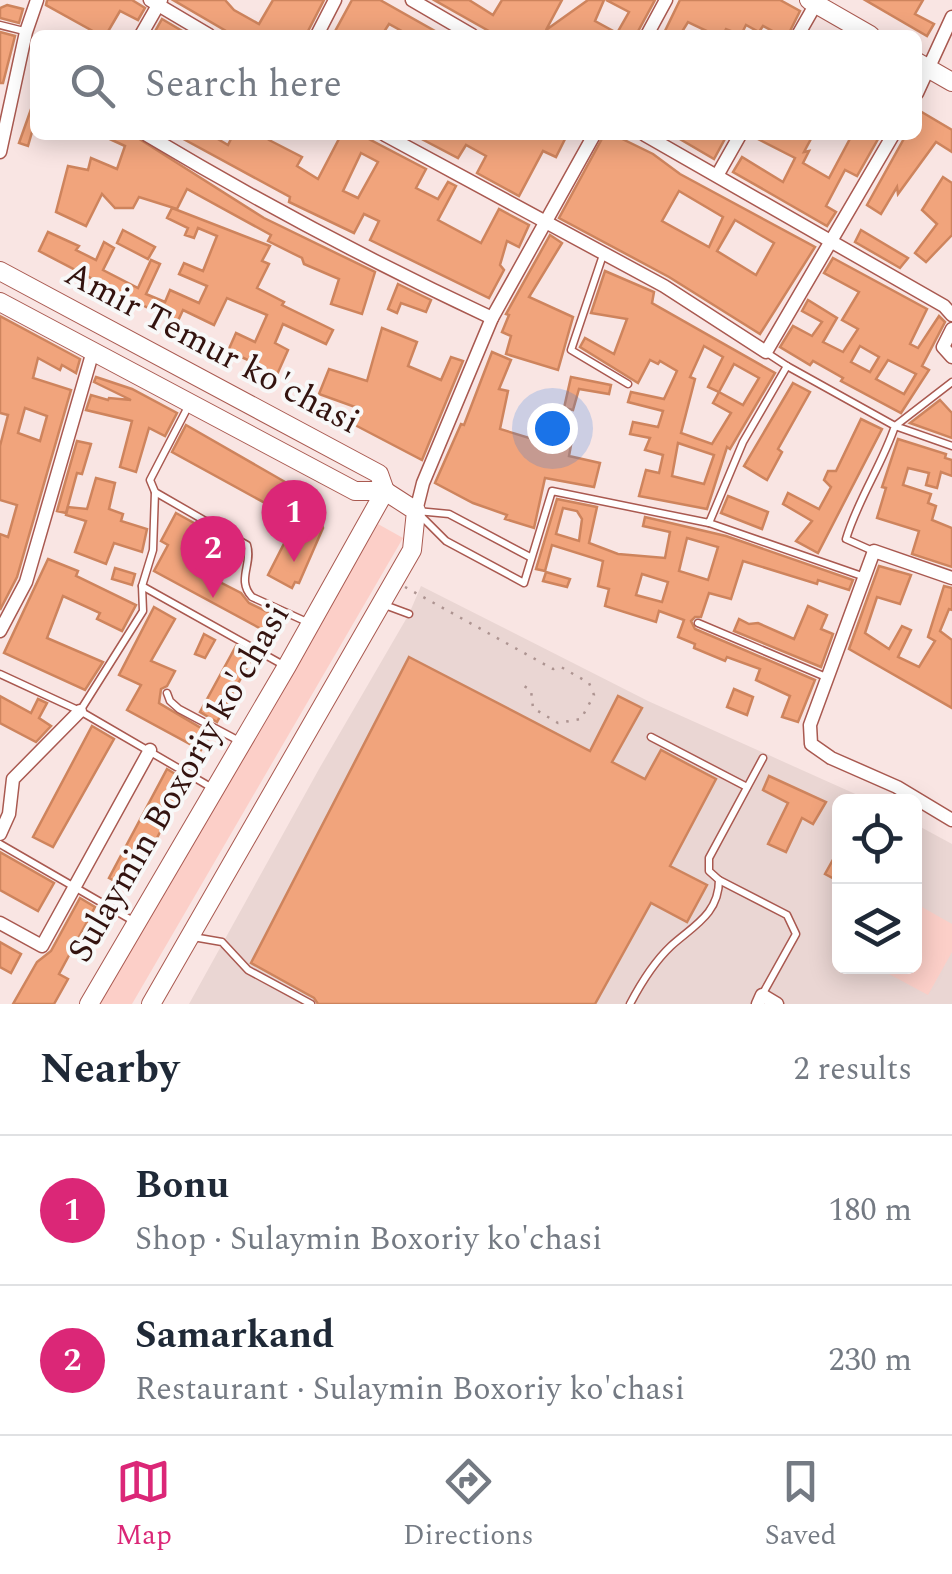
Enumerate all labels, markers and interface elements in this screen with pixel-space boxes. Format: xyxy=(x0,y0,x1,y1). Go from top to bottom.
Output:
search box xyxy=(30,30,922,140)
text: Search here xyxy=(145,56,342,114)
icon: search xyxy=(65,58,120,113)
street label: Amir Temur ko'chasi xyxy=(55,248,369,448)
your location xyxy=(527,403,578,454)
pin: 1 xyxy=(262,480,326,562)
pin: 2 xyxy=(180,516,246,598)
street label: Sulaymin Boxoriy ko'chasi xyxy=(54,593,304,973)
map controls xyxy=(832,794,922,974)
button: locate xyxy=(832,794,922,884)
button: layers xyxy=(832,884,922,974)
text: Nearby xyxy=(40,1038,179,1101)
text: 2 results xyxy=(793,1045,912,1094)
text: Bonu xyxy=(135,1157,229,1215)
text: 1 xyxy=(64,1186,81,1235)
text: 180 m xyxy=(828,1186,912,1235)
text: Shop · Sulaymin Boxoriy ko'chasi xyxy=(135,1215,602,1264)
text: Samarkand xyxy=(135,1307,334,1365)
text: 2 xyxy=(64,1336,81,1385)
text: 230 m xyxy=(828,1336,912,1385)
text: Restaurant · Sulaymin Boxoriy ko'chasi xyxy=(135,1365,685,1414)
tab: Map xyxy=(116,1454,172,1557)
tab: Directions xyxy=(403,1454,534,1557)
tab: Saved xyxy=(765,1454,836,1557)

